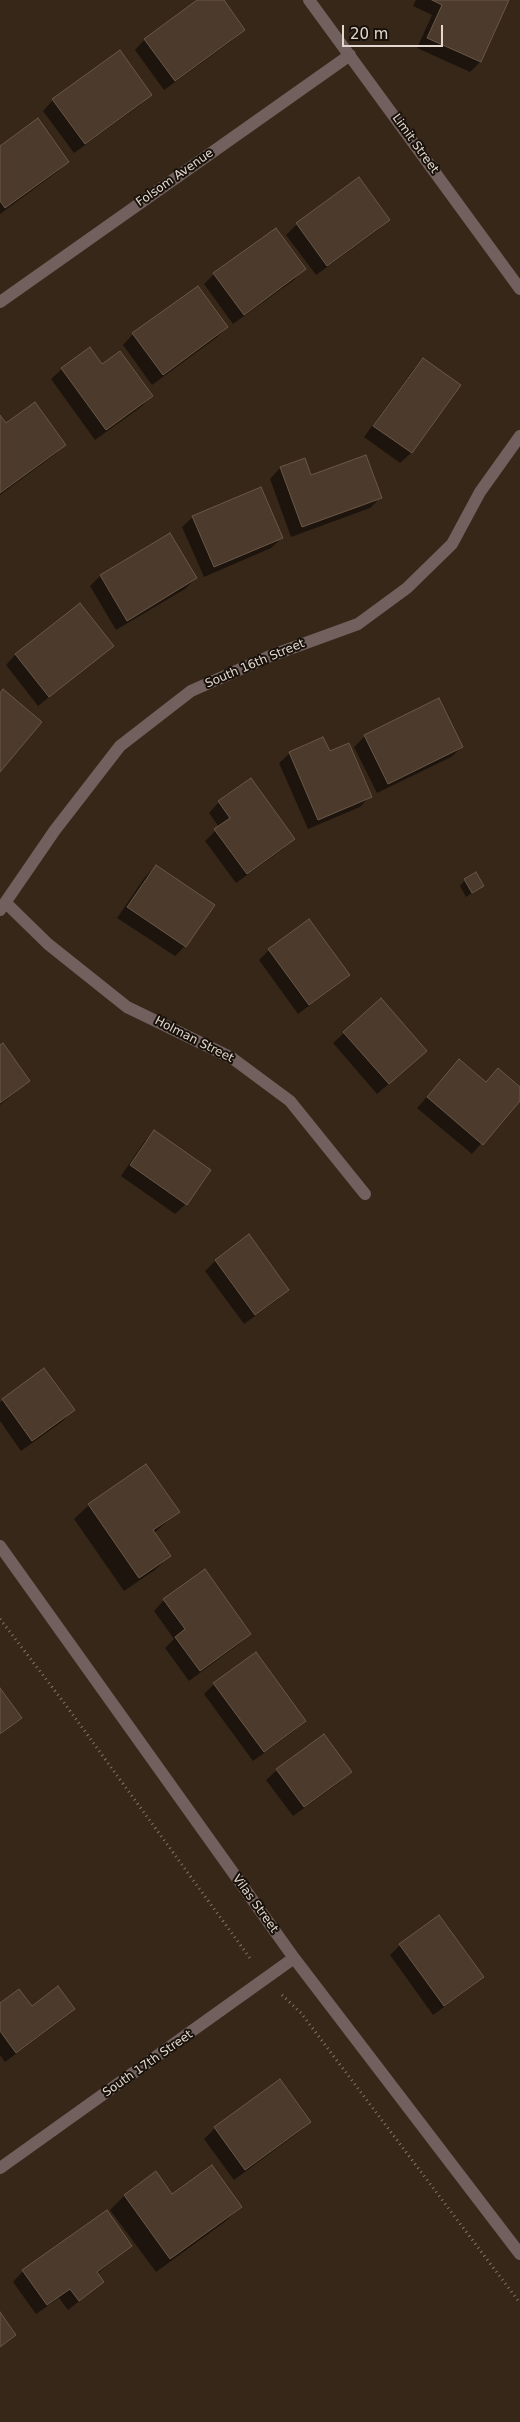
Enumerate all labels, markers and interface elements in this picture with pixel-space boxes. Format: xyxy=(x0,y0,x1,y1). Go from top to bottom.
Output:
scale bar xyxy=(345,15,446,47)
text: 20 m xyxy=(350,25,388,43)
street label: Limit Street xyxy=(389,111,441,177)
street label: Folsom Avenue xyxy=(134,146,216,210)
street label: South 16th Street xyxy=(203,637,307,691)
street label: Holman Street xyxy=(152,1014,236,1066)
street label: Vilas Street xyxy=(229,1872,281,1936)
street label: South 17th Street xyxy=(100,2028,196,2100)

